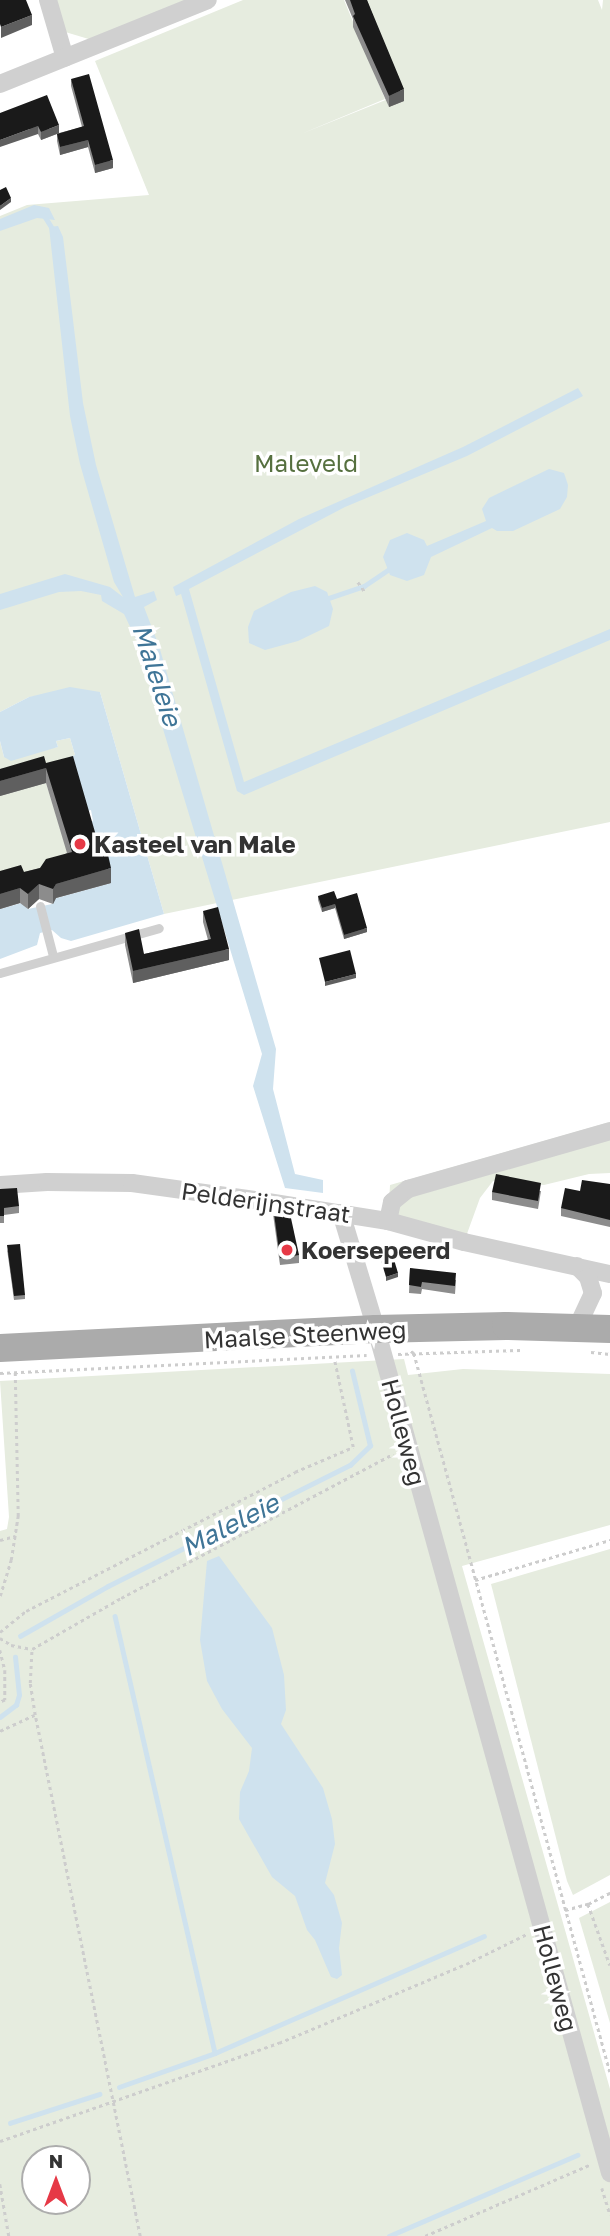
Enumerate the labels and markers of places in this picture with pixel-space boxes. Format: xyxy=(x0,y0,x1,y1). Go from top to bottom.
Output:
place label: Kasteel van Male xyxy=(94,830,296,858)
marker: Kasteel van Male xyxy=(72,836,88,852)
place label: Koersepeerd xyxy=(301,1236,450,1264)
marker: Koersepeerd xyxy=(279,1242,295,1258)

